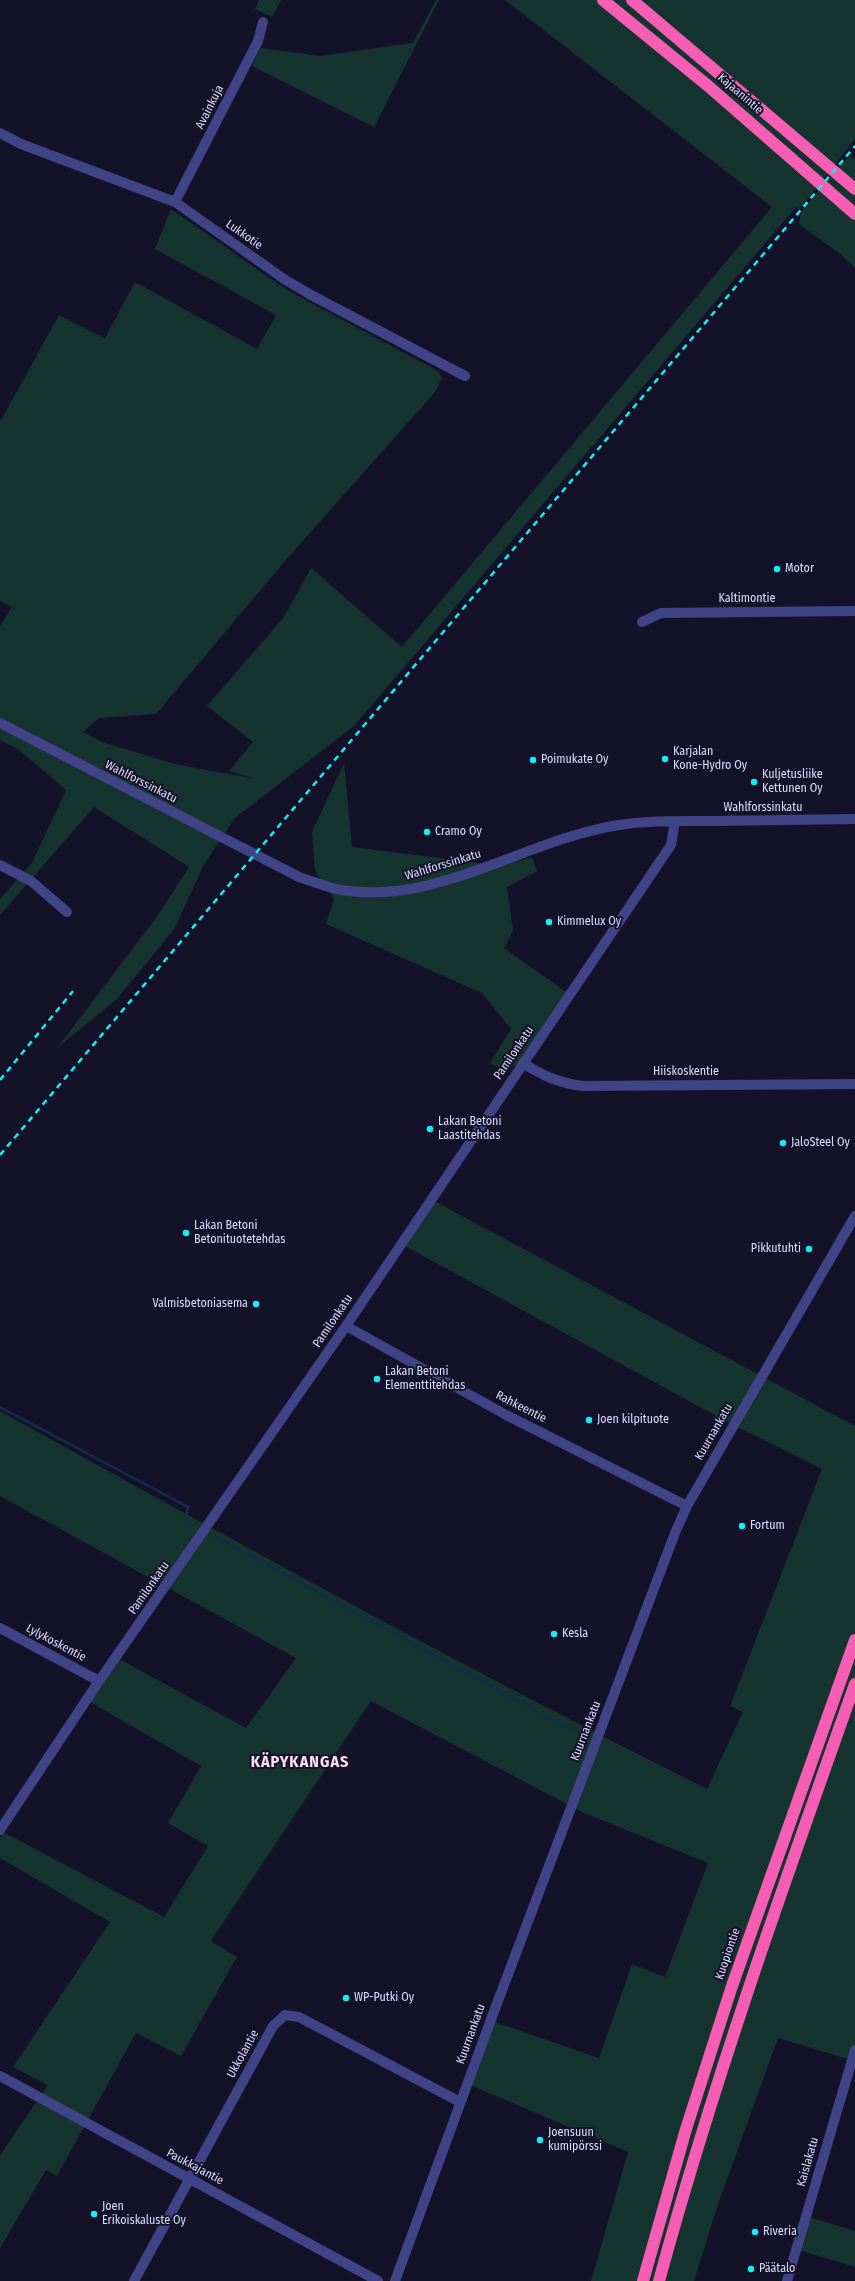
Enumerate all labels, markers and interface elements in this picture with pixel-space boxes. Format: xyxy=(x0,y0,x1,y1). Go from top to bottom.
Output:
street label: Kajaanintie xyxy=(714,70,766,118)
street label: Avainkuja xyxy=(193,83,227,131)
street label: Lukkotie xyxy=(223,217,265,253)
place label: Motor xyxy=(785,562,814,576)
marker: Motor xyxy=(772,564,782,574)
street label: Kaltimontie xyxy=(719,592,775,606)
place label: Karjalan Kone-Hydro Oy xyxy=(673,745,747,773)
place label: Poimukate Oy xyxy=(541,753,608,767)
marker: Karjalan Kone-Hydro Oy xyxy=(660,754,670,764)
marker: Poimukate Oy xyxy=(528,755,538,765)
street label: Wahlforssinkatu xyxy=(103,758,179,806)
place label: Kuljetusliike Kettunen Oy xyxy=(762,768,823,796)
marker: Kuljetusliike Kettunen Oy xyxy=(749,777,759,787)
street label: Wahlforssinkatu xyxy=(724,801,802,815)
place label: Cramo Oy xyxy=(435,825,482,839)
marker: Cramo Oy xyxy=(422,827,432,837)
street label: Wahlforssinkatu xyxy=(403,847,483,883)
place label: Kimmelux Oy xyxy=(557,915,621,929)
marker: Kimmelux Oy xyxy=(544,917,554,927)
street label: Pamilonkatu xyxy=(491,1024,537,1082)
street label: Hiiskoskentie xyxy=(653,1065,719,1079)
place label: Lakan Betoni Laastitehdas xyxy=(438,1115,501,1143)
marker: Lakan Betoni Laastitehdas xyxy=(425,1124,435,1134)
place label: JaloSteel Oy xyxy=(791,1136,850,1150)
marker: JaloSteel Oy xyxy=(778,1138,788,1148)
place label: Lakan Betoni Betonituotetehdas xyxy=(194,1219,285,1247)
marker: Lakan Betoni Betonituotetehdas xyxy=(181,1228,191,1238)
place label: Pikkutuhti xyxy=(751,1242,801,1256)
marker: Pikkutuhti xyxy=(804,1244,814,1254)
street label: Pamilonkatu xyxy=(310,1292,356,1350)
place label: Valmisbetoniasema xyxy=(152,1297,248,1311)
marker: Valmisbetoniasema xyxy=(251,1299,261,1309)
place label: Lakan Betoni Elementtitehdas xyxy=(385,1365,465,1393)
marker: Lakan Betoni Elementtitehdas xyxy=(372,1374,382,1384)
street label: Rahkeentie xyxy=(493,1388,549,1426)
street label: Kuurnankatu xyxy=(692,1401,736,1463)
place label: Joen kilpituote xyxy=(597,1413,669,1427)
marker: Joen kilpituote xyxy=(584,1415,594,1425)
place label: Fortum xyxy=(750,1519,785,1533)
marker: Fortum xyxy=(737,1521,747,1531)
street label: Pamilonkatu xyxy=(126,1559,172,1617)
street label: Lylykoskentie xyxy=(24,1621,88,1665)
place label: Kesla xyxy=(562,1627,588,1641)
marker: Kesla xyxy=(549,1629,559,1639)
street label: Kuurnankatu xyxy=(568,1699,604,1763)
district label: KÄPYKANGAS xyxy=(251,1753,349,1773)
street label: Kuopiontie xyxy=(712,1926,744,1982)
place label: WP-Putki Oy xyxy=(354,1991,414,2005)
marker: WP-Putki Oy xyxy=(341,1993,351,2003)
street label: Kuurnankatu xyxy=(453,2002,489,2066)
street label: Ukkolantie xyxy=(224,2027,262,2081)
place label: Joensuun kumipörssi xyxy=(548,2126,602,2154)
marker: Joensuun kumipörssi xyxy=(535,2135,545,2145)
street label: Kaislakatu xyxy=(794,2136,822,2188)
street label: Paukkajantie xyxy=(164,2146,226,2188)
place label: Joen Erikoiskaluste Oy xyxy=(102,2200,186,2228)
marker: Joen Erikoiskaluste Oy xyxy=(89,2209,99,2219)
place label: Riveria xyxy=(763,2225,797,2239)
marker: Riveria xyxy=(750,2227,760,2237)
place label: Päätalo xyxy=(759,2262,795,2276)
marker: Päätalo xyxy=(746,2264,756,2274)

